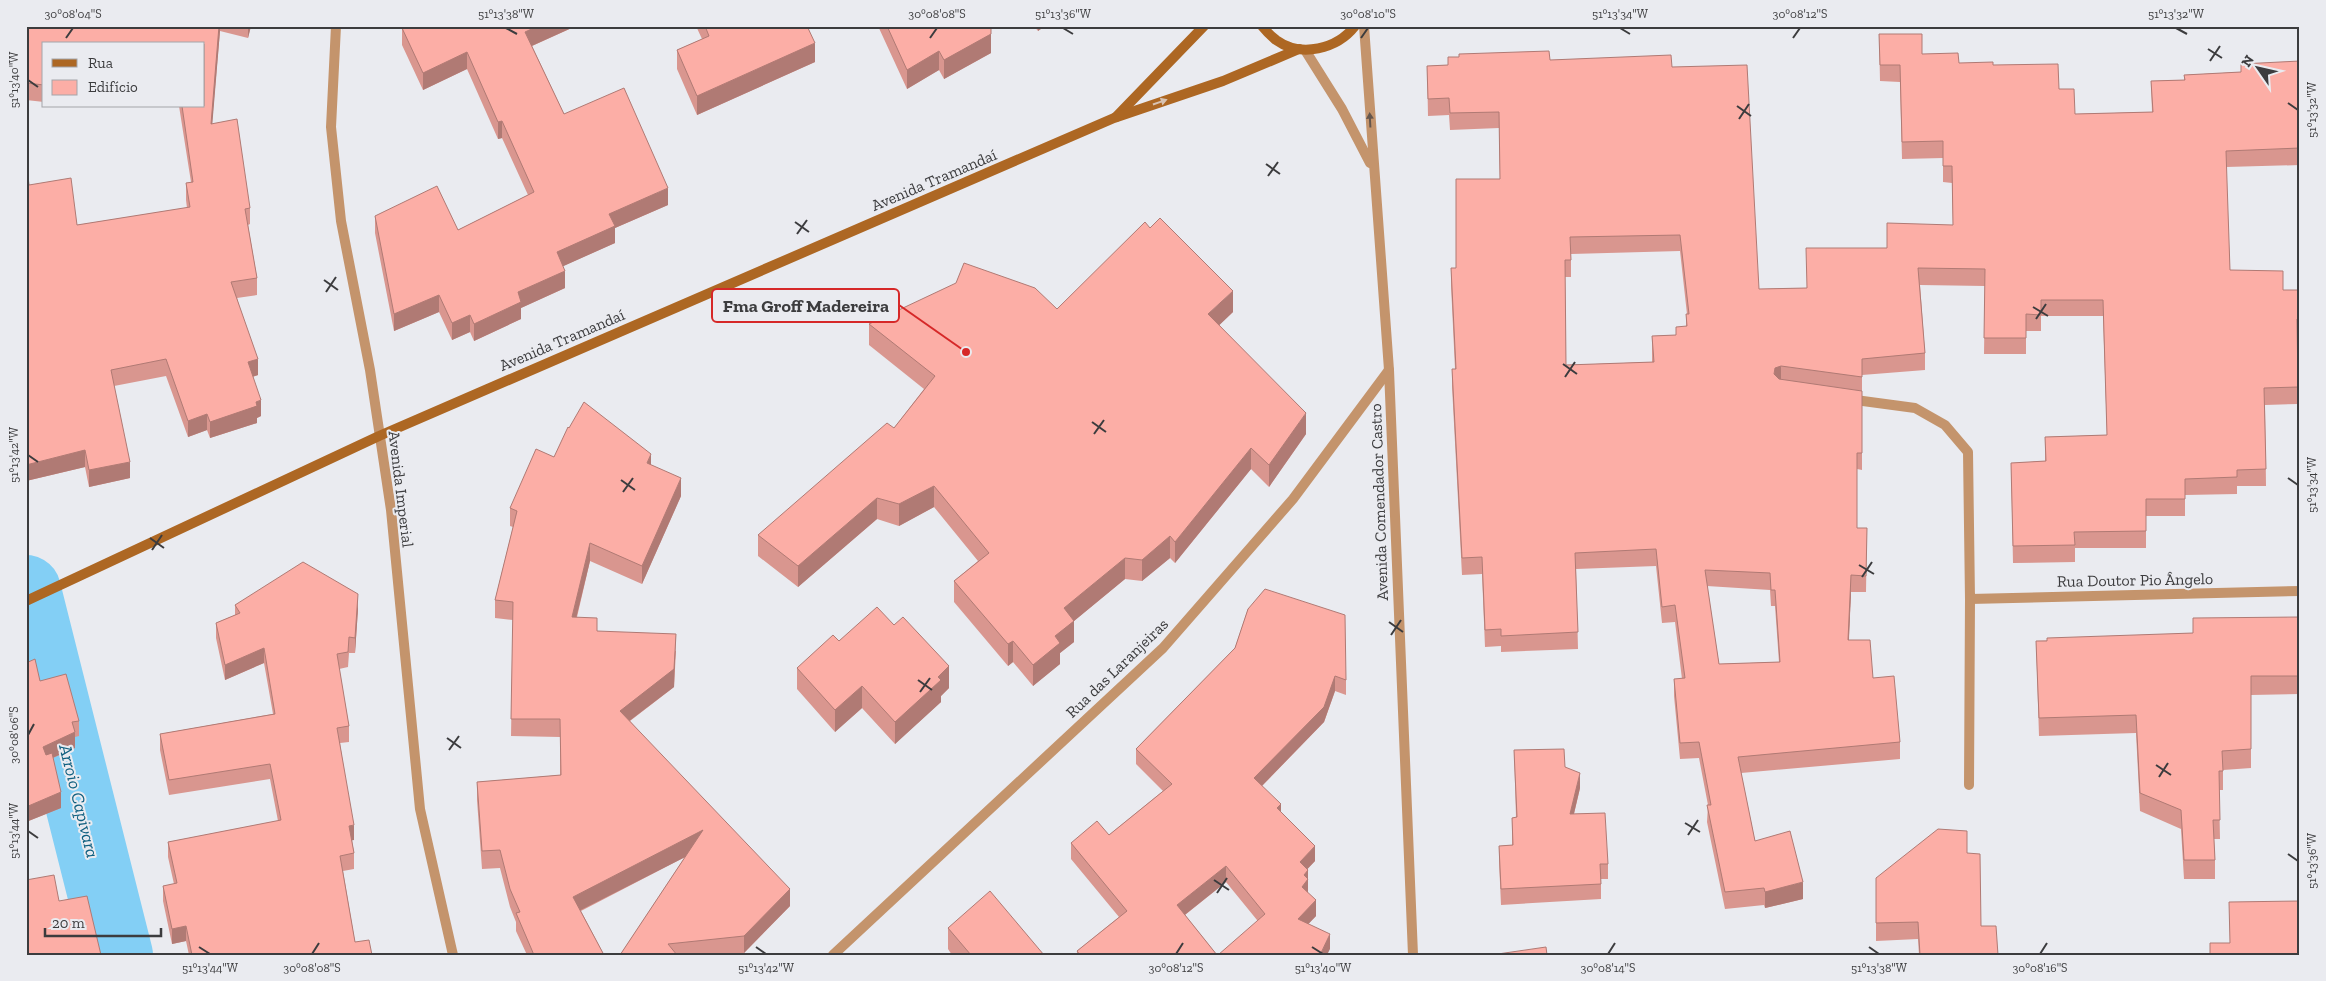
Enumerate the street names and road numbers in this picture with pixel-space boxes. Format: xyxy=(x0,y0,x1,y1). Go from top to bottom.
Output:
street label: Avenida Tramandaí xyxy=(868,145,1000,215)
street label: Avenida Tramandaí xyxy=(496,305,628,375)
street label: Avenida Comendador Castro xyxy=(1366,403,1392,601)
street label: Avenida Imperial xyxy=(384,430,418,548)
street label: Rua Doutor Pio Ângelo xyxy=(2057,569,2213,591)
street label: Rua das Laranjeiras xyxy=(1062,614,1172,722)

